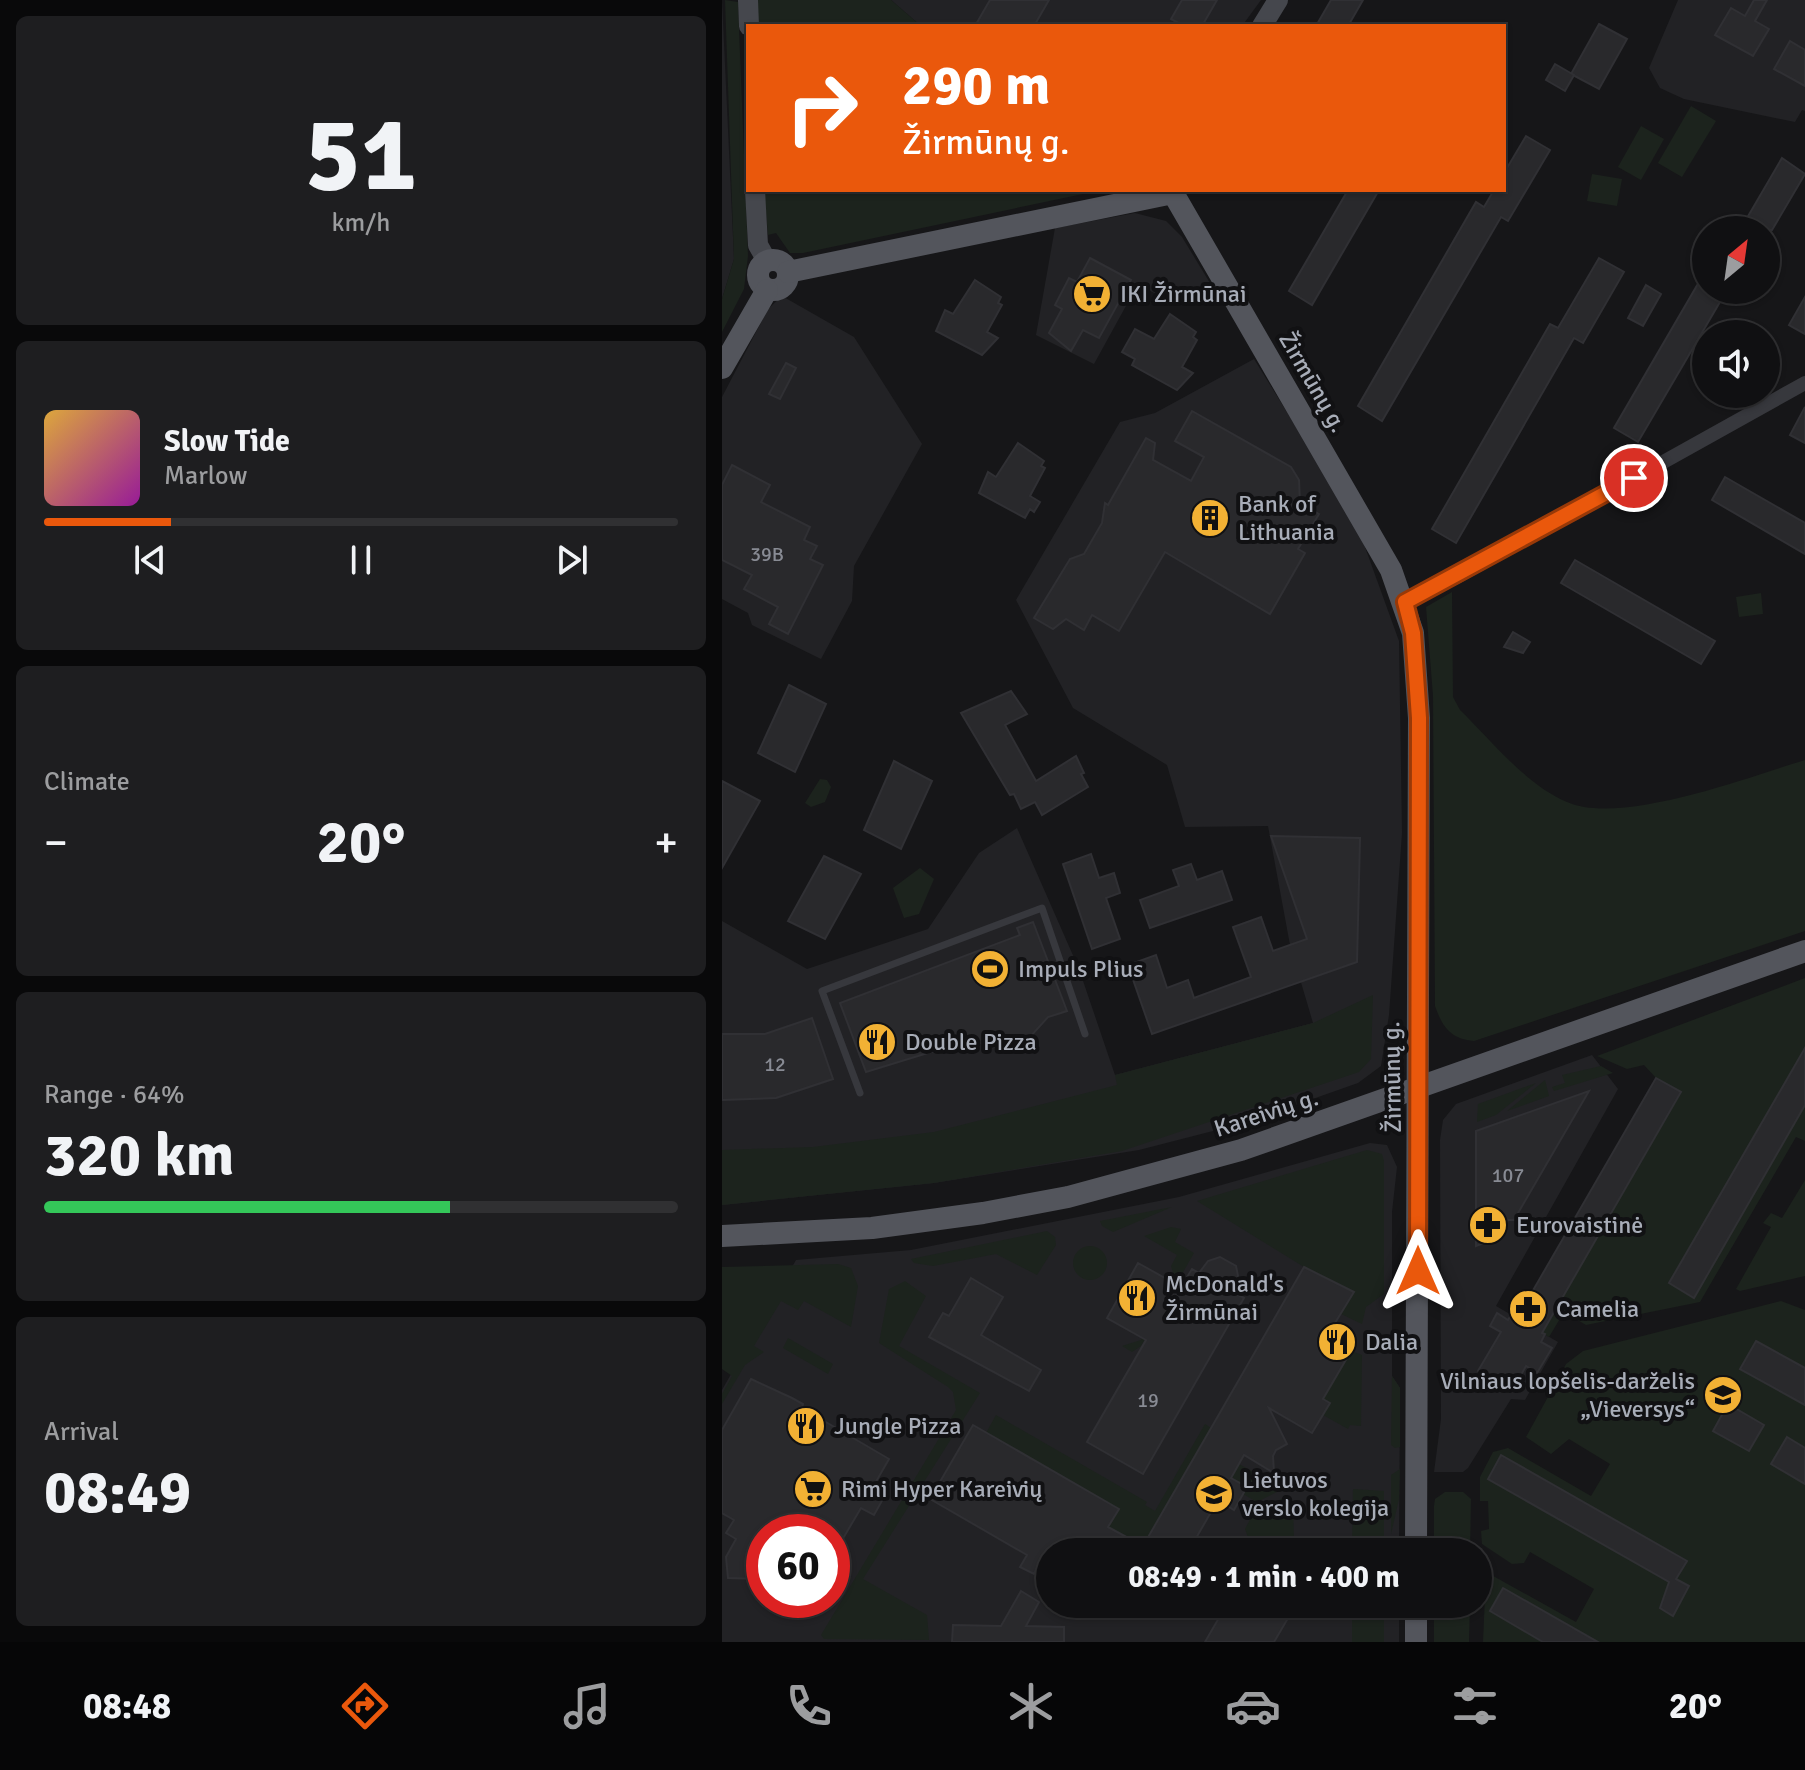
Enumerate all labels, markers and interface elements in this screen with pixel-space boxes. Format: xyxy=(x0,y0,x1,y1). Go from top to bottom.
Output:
text: 290 m xyxy=(902,51,1050,120)
icon: right xyxy=(770,56,874,160)
text: 51 xyxy=(305,91,417,219)
text: Žirmūnų g. xyxy=(902,120,1069,165)
text: km/h xyxy=(332,207,390,239)
north arrow xyxy=(1692,216,1780,304)
map controls xyxy=(1692,216,1780,408)
supermarket icon: IKI Žirmūnai xyxy=(1071,273,1113,315)
place label: IKI Žirmūnai xyxy=(1120,279,1247,309)
button: sound xyxy=(1692,320,1780,408)
street label: Žirmūnų g. xyxy=(1272,326,1354,438)
text: Slow Tide xyxy=(164,423,290,460)
pin xyxy=(1600,444,1668,512)
icon: arrive xyxy=(1612,456,1656,500)
text: Marlow xyxy=(164,460,247,492)
place label: Bank of Lithuania xyxy=(1238,489,1335,547)
building icon: Bank of Lithuania xyxy=(1189,497,1231,539)
icon: previous xyxy=(128,538,172,582)
icon: pause xyxy=(339,538,383,582)
icon: next xyxy=(550,538,594,582)
house number: 39B xyxy=(750,542,784,567)
text: Climate xyxy=(44,766,130,798)
text: 20° xyxy=(317,806,405,880)
text: − xyxy=(44,816,68,870)
text: + xyxy=(654,816,678,870)
sports icon: Impuls Plius xyxy=(969,948,1011,990)
place label: Impuls Plius xyxy=(1018,954,1144,984)
restaurant icon: Double Pizza xyxy=(856,1021,898,1063)
street label: Žirmūnų g. xyxy=(1376,1021,1408,1133)
place label: Double Pizza xyxy=(905,1027,1037,1057)
house number: 12 xyxy=(764,1052,786,1077)
text: Range · 64% xyxy=(44,1079,185,1111)
street label: Kareivių g. xyxy=(1210,1082,1322,1144)
text: 320 km xyxy=(44,1119,234,1193)
house number: 107 xyxy=(1492,1163,1524,1188)
pharmacy icon: Eurovaistinė xyxy=(1467,1204,1509,1246)
place label: Eurovaistinė xyxy=(1516,1210,1643,1240)
position arrow xyxy=(1376,1229,1460,1313)
place label: McDonald's Žirmūnai xyxy=(1165,1269,1284,1327)
restaurant icon: McDonald's Žirmūnai xyxy=(1116,1277,1158,1319)
pharmacy icon: Camelia xyxy=(1507,1288,1549,1330)
place label: Camelia xyxy=(1556,1294,1639,1324)
restaurant icon: Dalia xyxy=(1316,1321,1358,1363)
place label: Dalia xyxy=(1365,1327,1418,1357)
place label: Vilniaus lopšelis-darželis „Vieversys“ xyxy=(1440,1366,1695,1424)
school or university icon: Vilniaus lopšelis-darželis „Vieversys“ xyxy=(1702,1374,1744,1416)
house number: 19 xyxy=(1137,1388,1159,1413)
restaurant icon: Jungle Pizza xyxy=(785,1405,827,1447)
place label: Jungle Pizza xyxy=(834,1411,961,1441)
text: Arrival xyxy=(44,1416,119,1448)
text: 08:49 xyxy=(44,1456,191,1530)
place label: Lietuvos verslo kolegija xyxy=(1242,1465,1389,1523)
supermarket icon: Rimi Hyper Kareivių xyxy=(792,1468,834,1510)
school or university icon: Lietuvos verslo kolegija xyxy=(1193,1473,1235,1515)
place label: Rimi Hyper Kareivių xyxy=(841,1474,1042,1504)
speed limit sign: 60 xyxy=(746,1514,850,1618)
text: 08:49 · 1 min · 400 m xyxy=(1128,1559,1400,1596)
icon: directions xyxy=(337,1678,393,1734)
icon: music xyxy=(559,1678,615,1734)
icon: phone xyxy=(781,1678,837,1734)
icon: climate xyxy=(1003,1678,1059,1734)
icon: car xyxy=(1225,1678,1281,1734)
icon: filters xyxy=(1447,1678,1503,1734)
text: 08:48 xyxy=(83,1684,171,1729)
text: 20° xyxy=(1669,1684,1722,1729)

